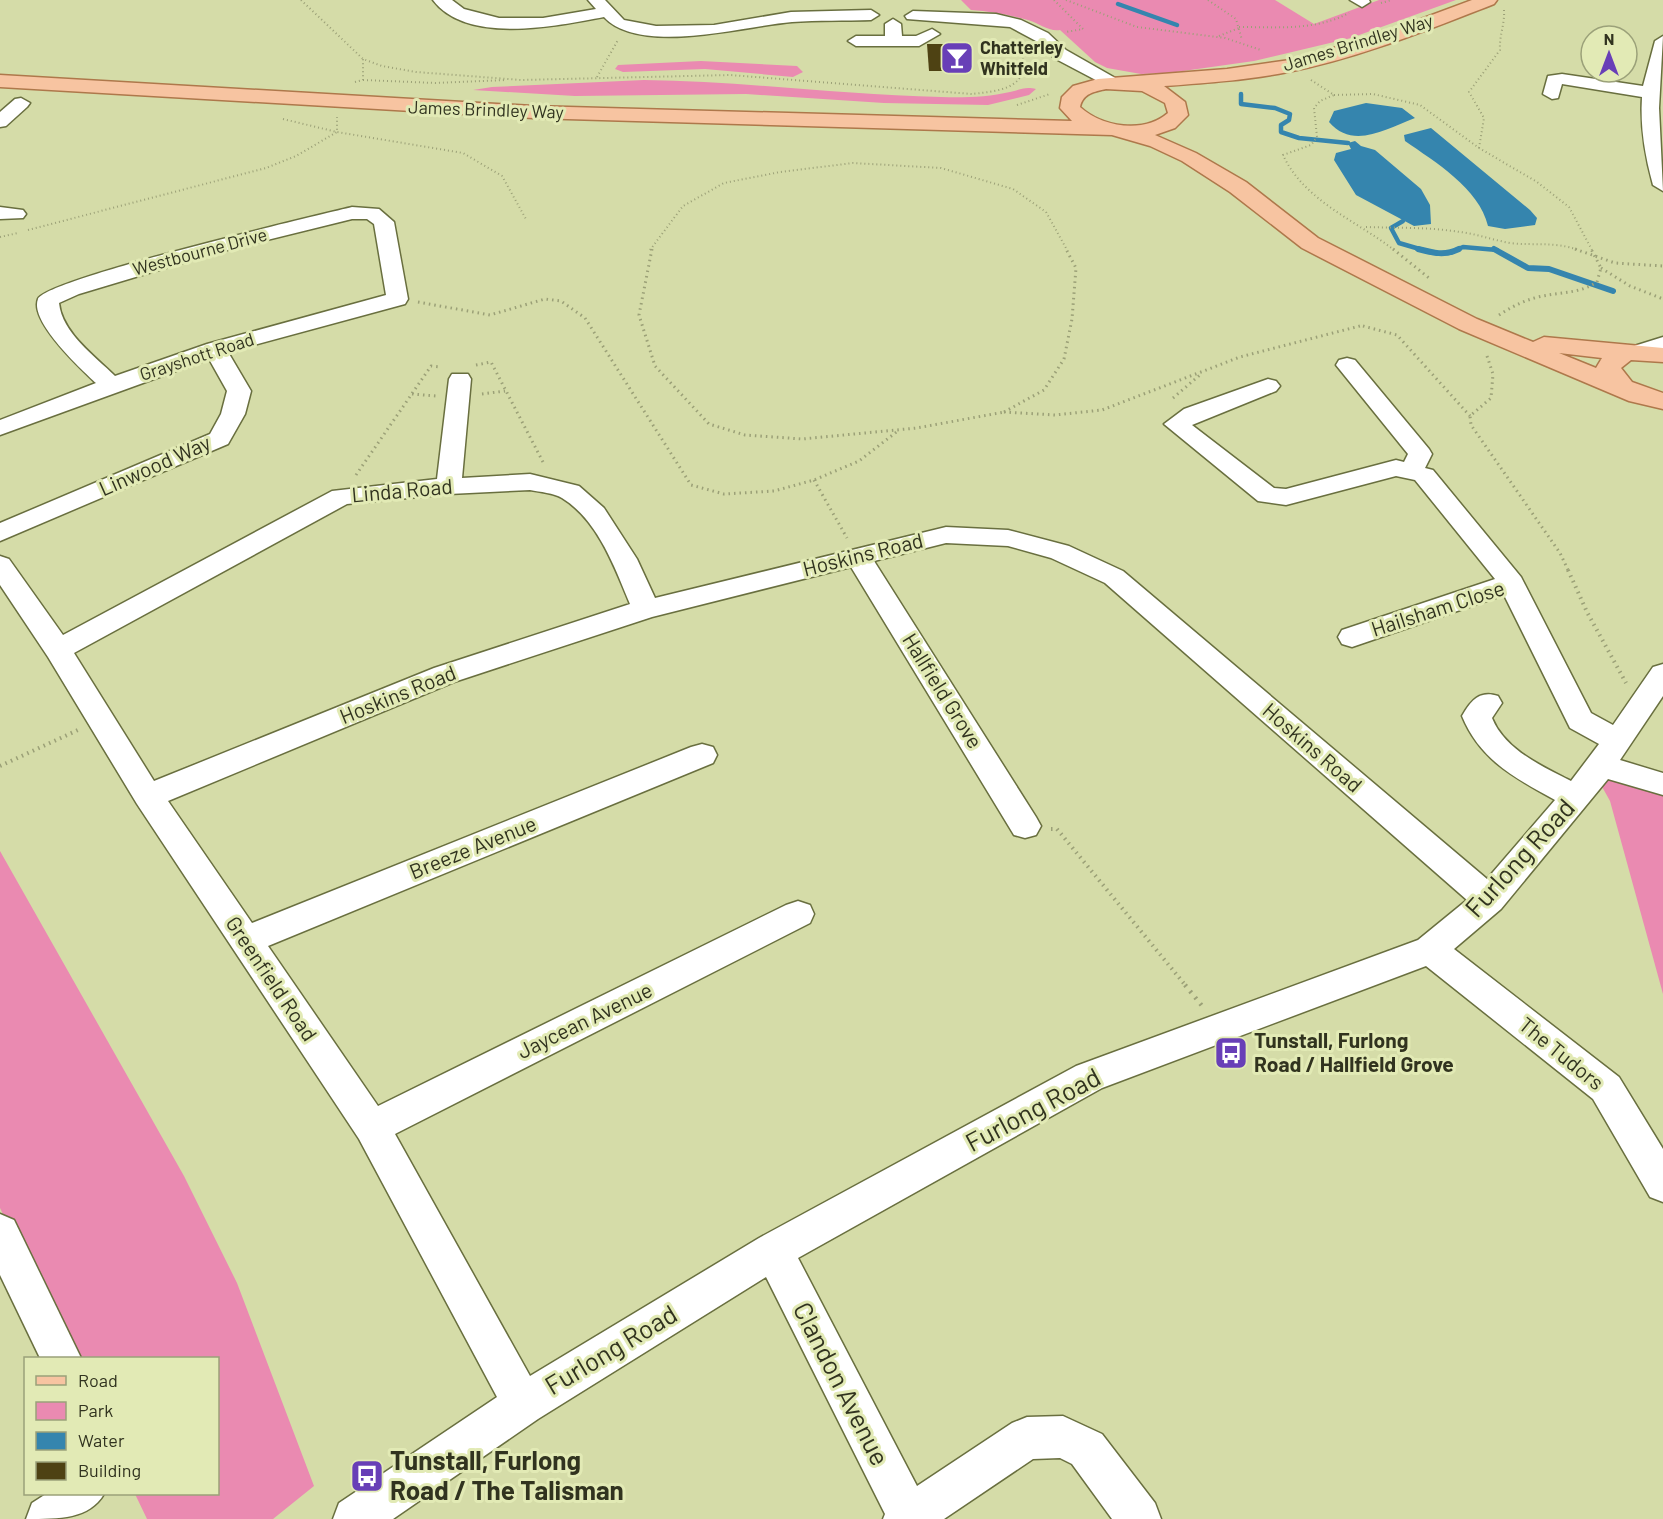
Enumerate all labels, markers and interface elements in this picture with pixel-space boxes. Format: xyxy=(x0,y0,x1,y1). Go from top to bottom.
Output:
street label: James Brindley Way xyxy=(1280,9,1435,75)
north arrow xyxy=(1579,24,1639,84)
text: N xyxy=(1604,29,1614,48)
place label: Chatterley Whitfeld xyxy=(980,36,1063,79)
bar icon: Chatterley Whitfeld xyxy=(939,40,975,76)
street label: James Brindley Way xyxy=(408,95,564,123)
street label: Westbourne Drive xyxy=(130,223,269,280)
street label: Grayshott Road xyxy=(137,327,257,385)
street label: Linwood Way xyxy=(95,429,214,500)
street label: Linda Road xyxy=(350,473,453,506)
street label: Hoskins Road xyxy=(800,527,925,581)
street label: Hailsham Close xyxy=(1368,574,1507,641)
street label: Hallfield Grove xyxy=(898,628,989,752)
street label: Hoskins Road xyxy=(336,659,459,728)
street label: Hoskins Road xyxy=(1258,697,1368,797)
street label: Furlong Road xyxy=(1458,791,1580,923)
street label: Breeze Avenue xyxy=(405,810,540,883)
street label: Greenfield Road xyxy=(221,911,323,1045)
street label: Jaycean Avenue xyxy=(513,976,656,1063)
street label: The Tudors xyxy=(1515,1011,1609,1094)
place label: Tunstall, Furlong Road / Hallfield Grove xyxy=(1254,1027,1454,1076)
bus stop icon: Tunstall, Furlong Road / Hallfield Grove xyxy=(1213,1035,1249,1071)
street label: Furlong Road xyxy=(959,1060,1105,1157)
street label: Clandon Avenue xyxy=(788,1296,897,1470)
street label: Furlong Road xyxy=(539,1297,682,1400)
legend xyxy=(24,1357,219,1495)
text: Road xyxy=(78,1369,118,1391)
text: Park xyxy=(78,1399,113,1421)
text: Water xyxy=(78,1429,125,1451)
place label: Tunstall, Furlong Road / The Talisman xyxy=(390,1444,624,1505)
bus stop icon: Tunstall, Furlong Road / The Talisman xyxy=(349,1458,385,1494)
text: Building xyxy=(78,1459,141,1481)

